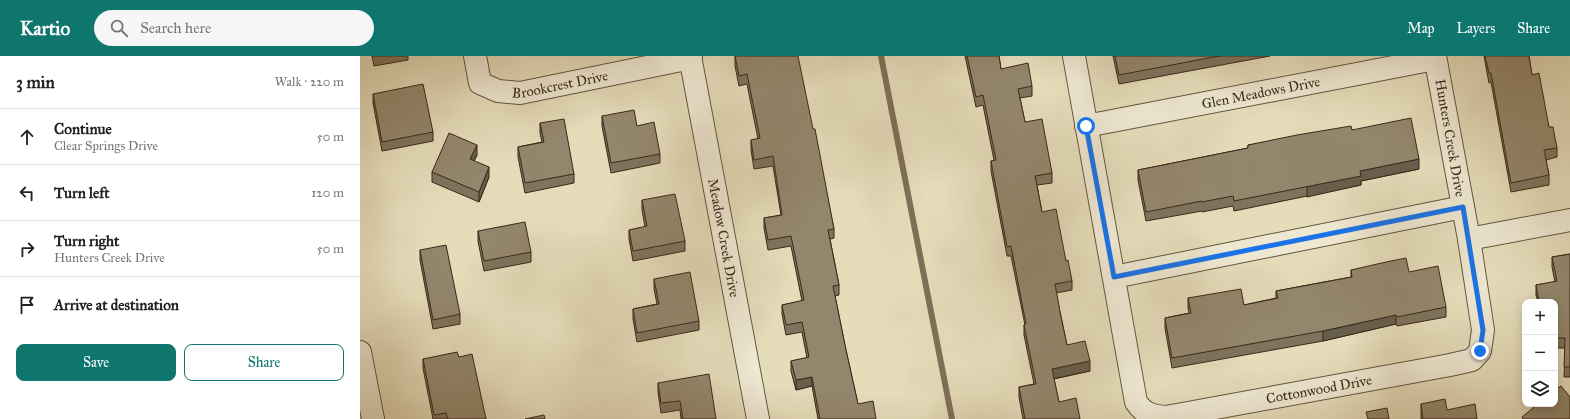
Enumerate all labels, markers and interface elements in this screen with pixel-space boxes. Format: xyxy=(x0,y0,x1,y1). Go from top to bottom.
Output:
search box xyxy=(94,10,374,46)
text: Kartio xyxy=(20,17,70,40)
icon: search xyxy=(108,17,130,39)
text: Search here xyxy=(140,19,211,37)
text: Map xyxy=(1407,20,1435,37)
text: Layers xyxy=(1457,20,1495,37)
text: Share xyxy=(1517,20,1550,37)
street label: Brookcrest Drive xyxy=(511,67,610,102)
text: 3 min xyxy=(16,72,55,93)
street label: Glen Meadows Drive xyxy=(1200,73,1322,112)
text: Walk · 220 m xyxy=(275,74,344,90)
street label: Hunters Creek Drive xyxy=(1431,78,1469,198)
route start xyxy=(1077,117,1095,135)
text: Continue xyxy=(54,120,112,138)
icon: ahead xyxy=(16,126,38,148)
text: 50 m xyxy=(317,129,344,145)
text: Clear Springs Drive xyxy=(54,138,158,154)
street label: Meadow Creek Drive xyxy=(705,177,744,299)
icon: left xyxy=(16,182,38,204)
text: Turn left xyxy=(54,184,110,202)
text: 120 m xyxy=(311,185,344,201)
text: Turn right xyxy=(54,232,119,250)
icon: right xyxy=(16,238,38,260)
text: 50 m xyxy=(317,241,344,257)
text: Hunters Creek Drive xyxy=(54,250,165,266)
icon: arrive xyxy=(16,294,38,316)
text: Arrive at destination xyxy=(54,296,179,314)
map controls xyxy=(1522,299,1558,407)
button: + xyxy=(1522,299,1558,335)
button: − xyxy=(1522,335,1558,371)
route end xyxy=(1471,342,1489,360)
button: Save xyxy=(16,344,176,381)
button: Share xyxy=(184,344,344,381)
street label: Cottonwood Drive xyxy=(1265,371,1373,407)
button: layers xyxy=(1522,371,1558,407)

